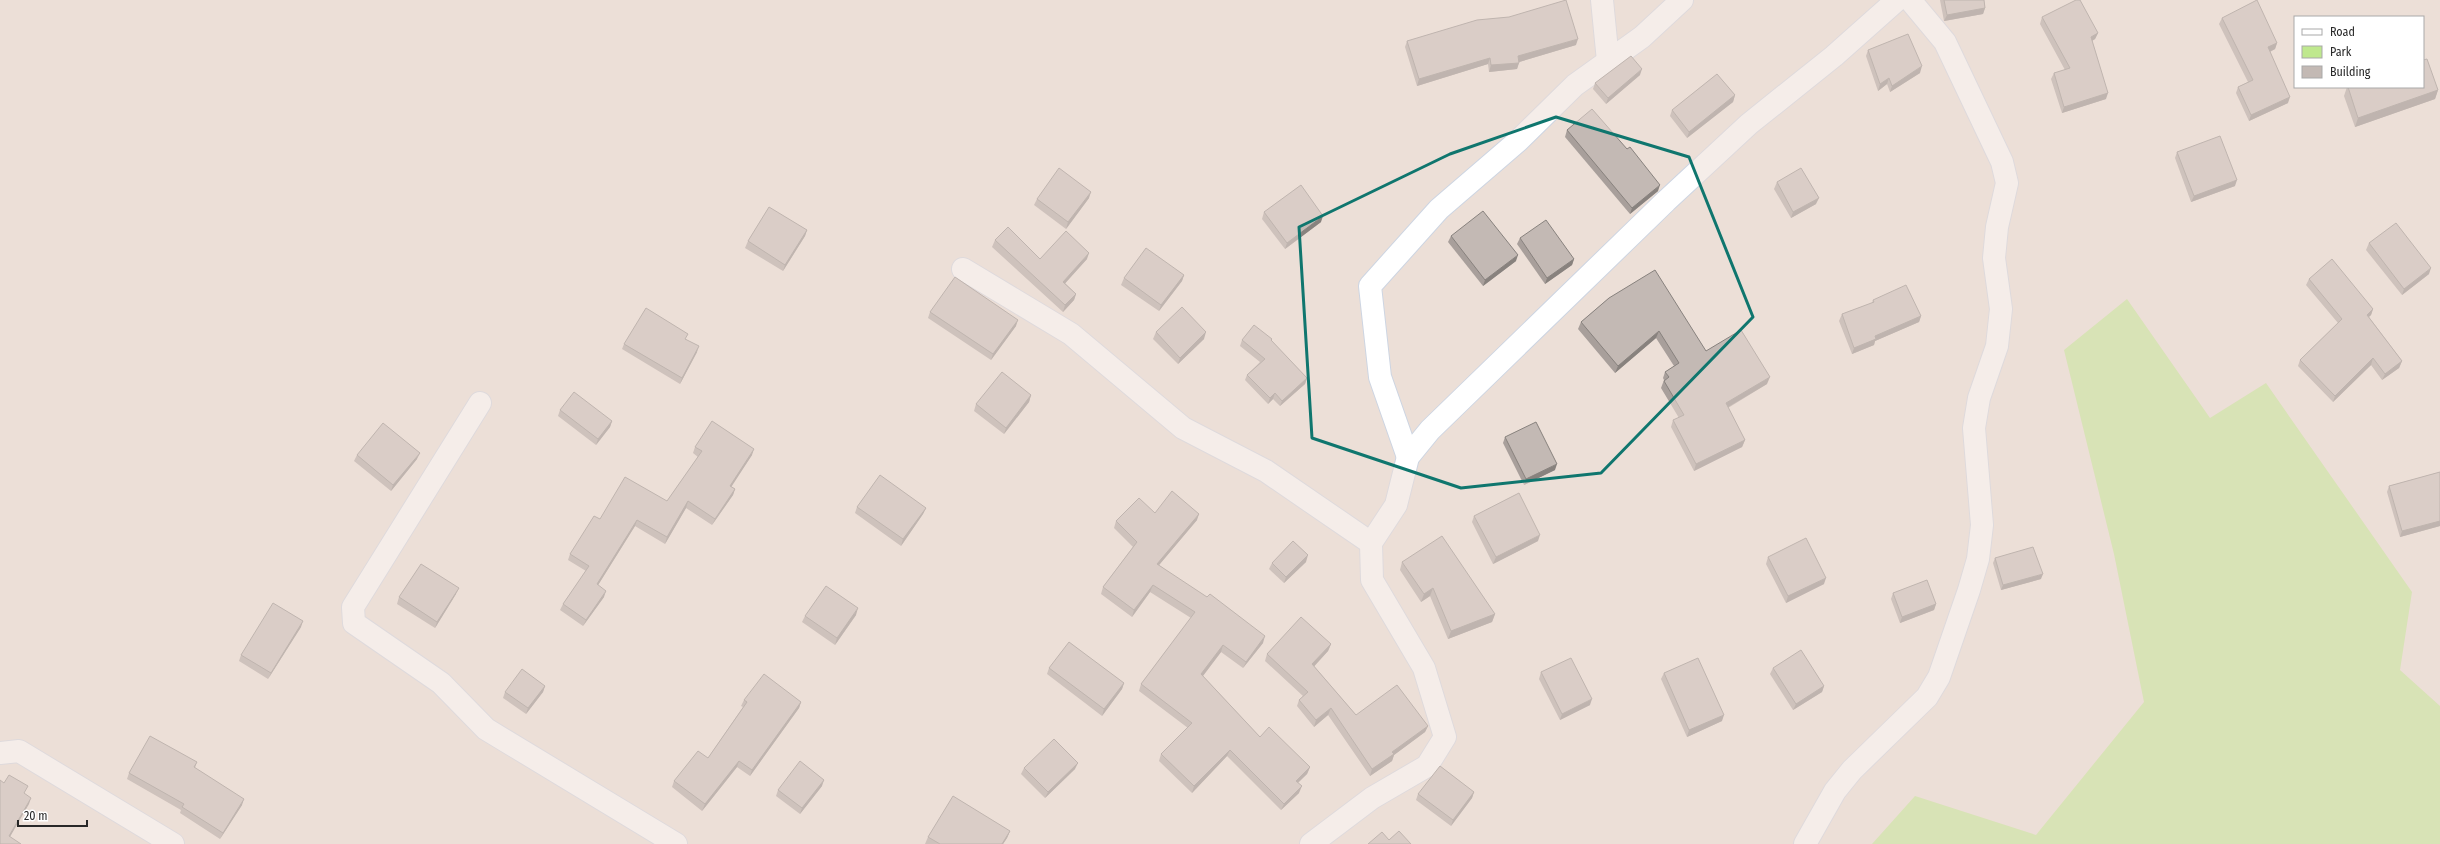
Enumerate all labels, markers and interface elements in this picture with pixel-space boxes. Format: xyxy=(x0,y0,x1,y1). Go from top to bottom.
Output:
legend xyxy=(2294,16,2424,88)
text: Road xyxy=(2330,25,2355,39)
text: Park xyxy=(2330,45,2352,59)
text: Building xyxy=(2330,65,2371,79)
scale bar xyxy=(18,802,87,828)
text: 20 m xyxy=(24,809,48,823)

